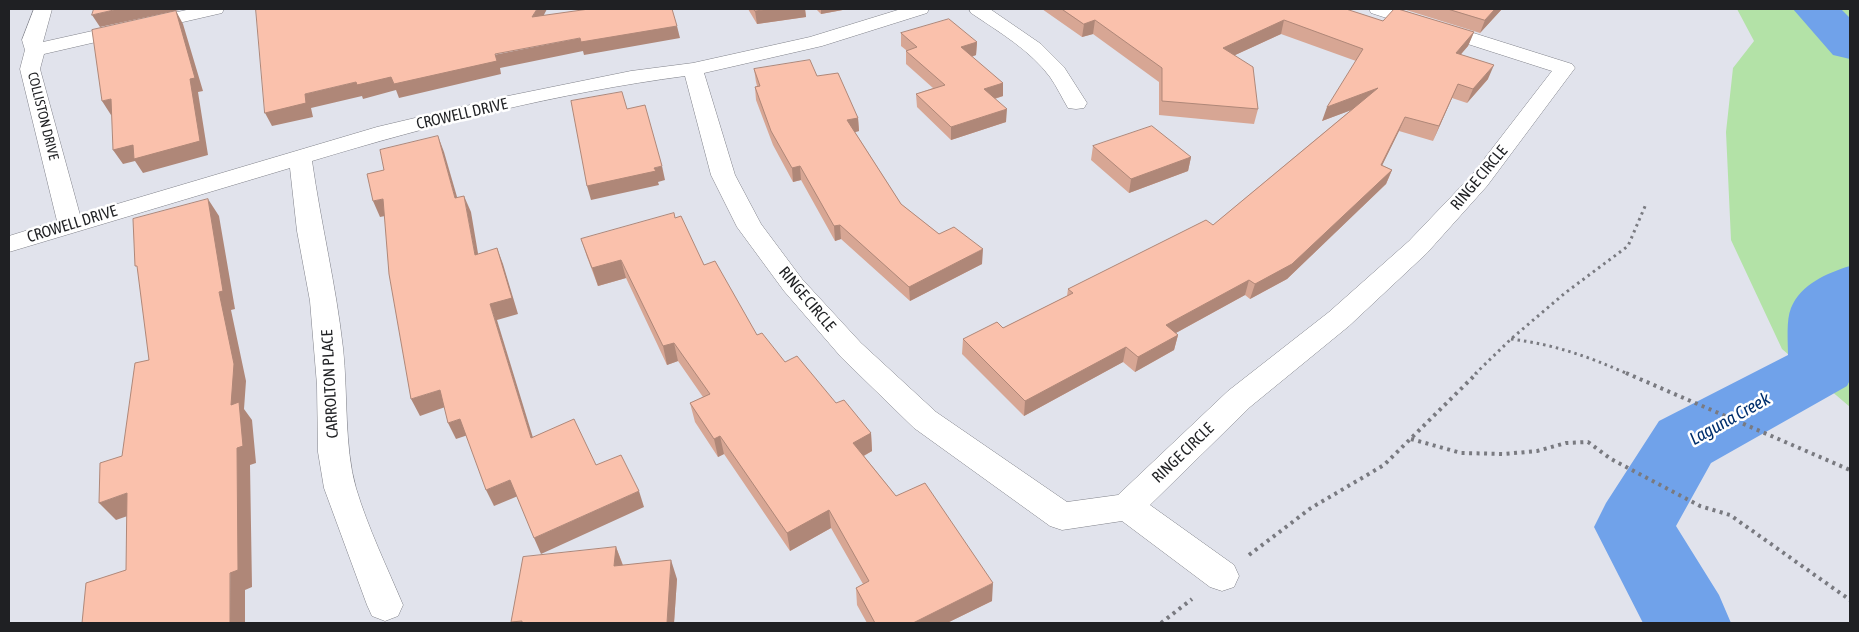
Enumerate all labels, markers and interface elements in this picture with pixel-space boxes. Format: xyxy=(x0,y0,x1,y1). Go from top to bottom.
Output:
street label: COLLISTON DRIVE xyxy=(24,70,62,162)
street label: CROWELL DRIVE xyxy=(415,94,509,134)
street label: RINGE CIRCLE xyxy=(1446,142,1512,214)
street label: CROWELL DRIVE xyxy=(25,201,119,247)
street label: RINGE CIRCLE xyxy=(774,263,840,335)
street label: CARROLTON PLACE xyxy=(318,329,342,439)
water label: Laguna Creek xyxy=(1686,388,1774,450)
street label: RINGE CIRCLE xyxy=(1148,419,1218,487)

